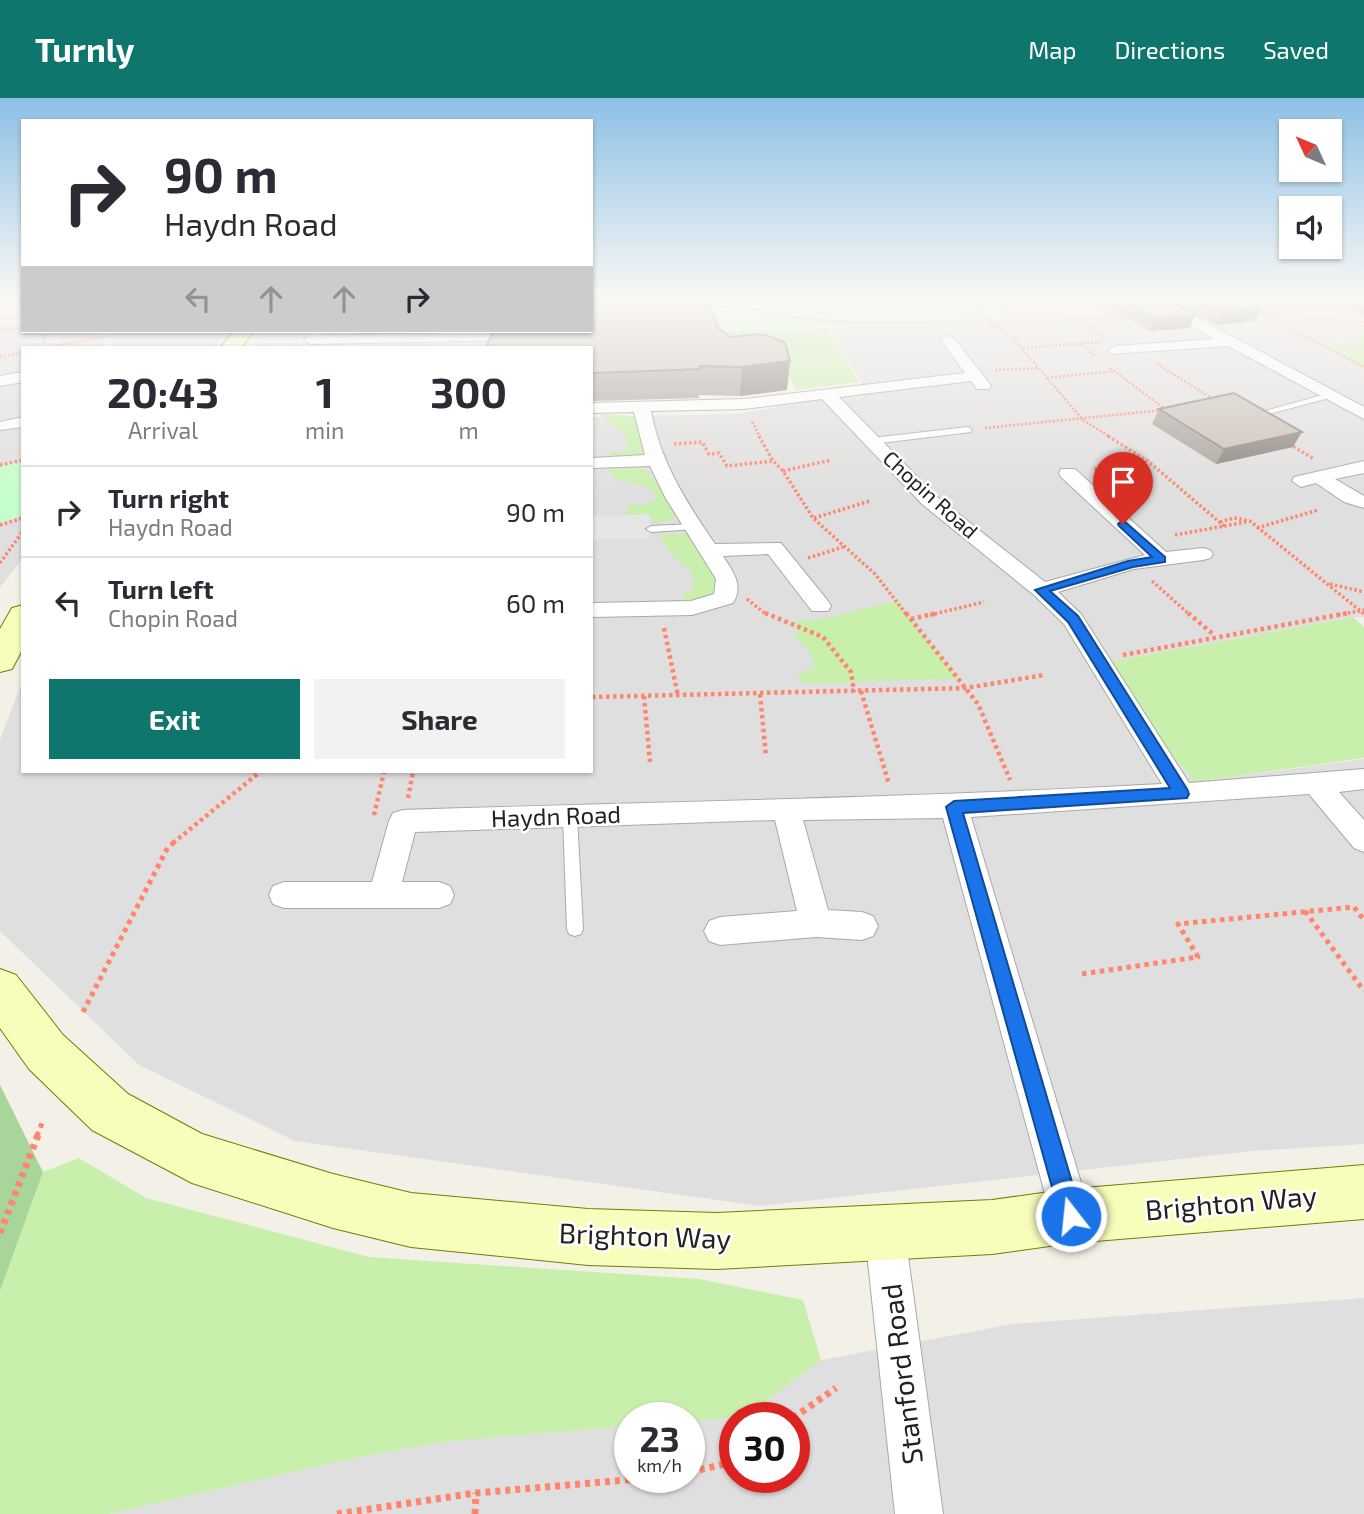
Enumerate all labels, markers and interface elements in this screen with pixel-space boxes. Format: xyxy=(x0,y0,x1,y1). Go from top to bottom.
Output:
text: Turnly xyxy=(35,29,134,69)
text: Map xyxy=(1028,35,1076,64)
text: Directions xyxy=(1114,35,1225,64)
text: Saved xyxy=(1263,35,1329,64)
north arrow xyxy=(1279,119,1342,182)
map controls xyxy=(1279,119,1342,259)
text: 90 m xyxy=(164,144,278,203)
icon: right xyxy=(49,147,140,238)
button: sound xyxy=(1279,196,1342,259)
text: Haydn Road xyxy=(164,204,337,242)
icon: left xyxy=(179,280,217,318)
icon: ahead xyxy=(252,280,290,318)
icon: ahead xyxy=(325,280,363,318)
icon: right xyxy=(398,280,436,318)
text: 20:43 xyxy=(107,366,219,416)
text: 1 xyxy=(316,366,334,416)
text: 300 xyxy=(430,366,507,416)
text: Arrival xyxy=(128,416,198,444)
text: min xyxy=(305,416,344,444)
text: m xyxy=(459,416,479,444)
street label: Chopin Road xyxy=(879,445,983,543)
pin xyxy=(1093,452,1153,524)
icon: arrive xyxy=(1104,463,1142,501)
text: Turn right xyxy=(108,482,229,513)
icon: right xyxy=(49,493,87,531)
text: 90 m xyxy=(506,496,565,527)
text: Haydn Road xyxy=(108,513,233,541)
text: Turn left xyxy=(108,573,214,604)
icon: left xyxy=(49,584,87,622)
text: 60 m xyxy=(506,587,565,618)
text: Chopin Road xyxy=(108,604,238,632)
button: Exit xyxy=(49,679,300,759)
button: Share xyxy=(314,679,565,759)
street label: Haydn Road xyxy=(490,799,621,832)
street label: Brighton Way xyxy=(1143,1178,1319,1226)
position arrow xyxy=(1034,1179,1108,1253)
street label: Brighton Way xyxy=(558,1215,732,1255)
street label: Stanford Road xyxy=(873,1282,929,1466)
speed limit sign: 30 xyxy=(719,1402,810,1493)
text: 23 xyxy=(639,1417,680,1459)
text: km/h xyxy=(637,1454,682,1476)

